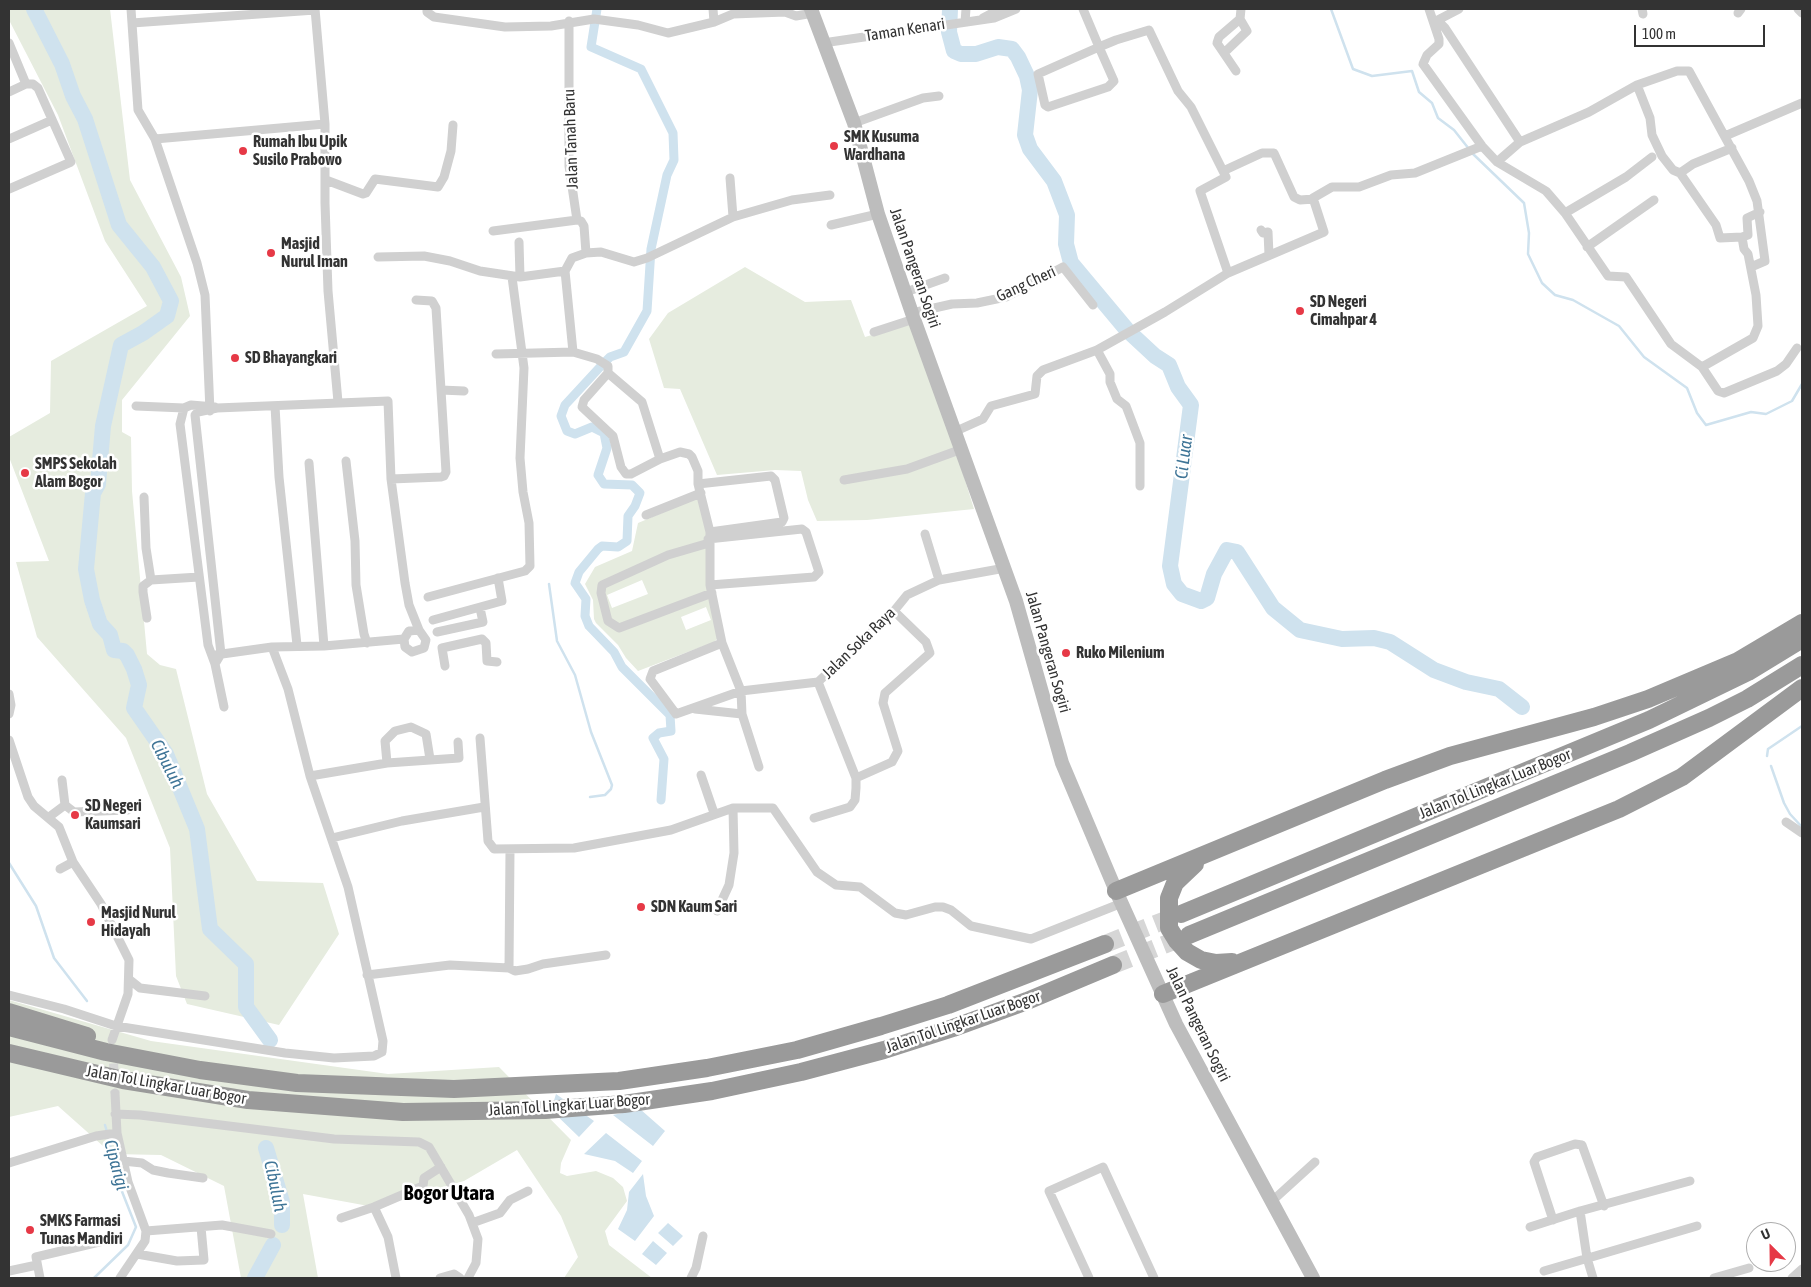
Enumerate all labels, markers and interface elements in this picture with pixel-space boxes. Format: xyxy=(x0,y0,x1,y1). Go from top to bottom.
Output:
street label: Taman Kenari xyxy=(864,14,946,46)
scale bar xyxy=(1636,15,1767,47)
text: 100 m xyxy=(1642,25,1676,42)
street label: Jalan Tanah Baru xyxy=(560,89,582,189)
place label: SMK Kusuma Wardhana xyxy=(844,127,919,165)
place label: Rumah Ibu Upik Susilo Prabowo xyxy=(253,132,347,170)
marker: SMK Kusuma Wardhana xyxy=(828,140,840,152)
marker: Rumah Ibu Upik Susilo Prabowo xyxy=(237,145,249,157)
street label: Jalan Pangeran Sogiri xyxy=(885,205,945,331)
place label: Masjid Nurul Iman xyxy=(281,234,348,272)
marker: Masjid Nurul Iman xyxy=(265,247,277,259)
street label: Gang Cheri xyxy=(993,262,1059,306)
place label: SD Negeri Cimahpar 4 xyxy=(1310,292,1377,330)
marker: SD Negeri Cimahpar 4 xyxy=(1294,305,1306,317)
place label: SD Bhayangkari xyxy=(245,348,337,368)
marker: SD Bhayangkari xyxy=(229,352,241,364)
water label: Ci Luar xyxy=(1171,434,1197,480)
place label: SMPS Sekolah Alam Bogor xyxy=(35,454,117,492)
marker: SMPS Sekolah Alam Bogor xyxy=(19,467,31,479)
street label: Jalan Pangeran Sogiri xyxy=(1021,589,1075,715)
street label: Jalan Soka Raya xyxy=(818,603,900,683)
place label: Ruko Milenium xyxy=(1076,643,1165,663)
marker: Ruko Milenium xyxy=(1060,647,1072,659)
water label: Cibuluh xyxy=(146,736,188,792)
street label: Jalan Tol Lingkar Luar Bogor xyxy=(1416,745,1574,823)
place label: SD Negeri Kaumsari xyxy=(85,796,142,834)
marker: SD Negeri Kaumsari xyxy=(69,809,81,821)
place label: SDN Kaum Sari xyxy=(651,897,737,917)
marker: SDN Kaum Sari xyxy=(635,901,647,913)
place label: Masjid Nurul Hidayah xyxy=(101,903,176,941)
marker: Masjid Nurul Hidayah xyxy=(85,916,97,928)
street label: Jalan Pangeran Sogiri xyxy=(1162,963,1234,1085)
street label: Jalan Tol Lingkar Luar Bogor xyxy=(883,987,1043,1057)
street label: Jalan Tol Lingkar Luar Bogor xyxy=(84,1061,248,1109)
street label: Jalan Tol Lingkar Luar Bogor xyxy=(487,1090,651,1120)
water label: Ciparigi xyxy=(99,1137,133,1193)
water label: Cibuluh xyxy=(259,1158,291,1214)
district label: Bogor Utara xyxy=(403,1180,495,1206)
place label: SMKS Farmasi Tunas Mandiri xyxy=(40,1211,123,1249)
north arrow xyxy=(1746,1222,1796,1272)
marker: SMKS Farmasi Tunas Mandiri xyxy=(24,1224,36,1236)
text: U xyxy=(1759,1225,1772,1243)

